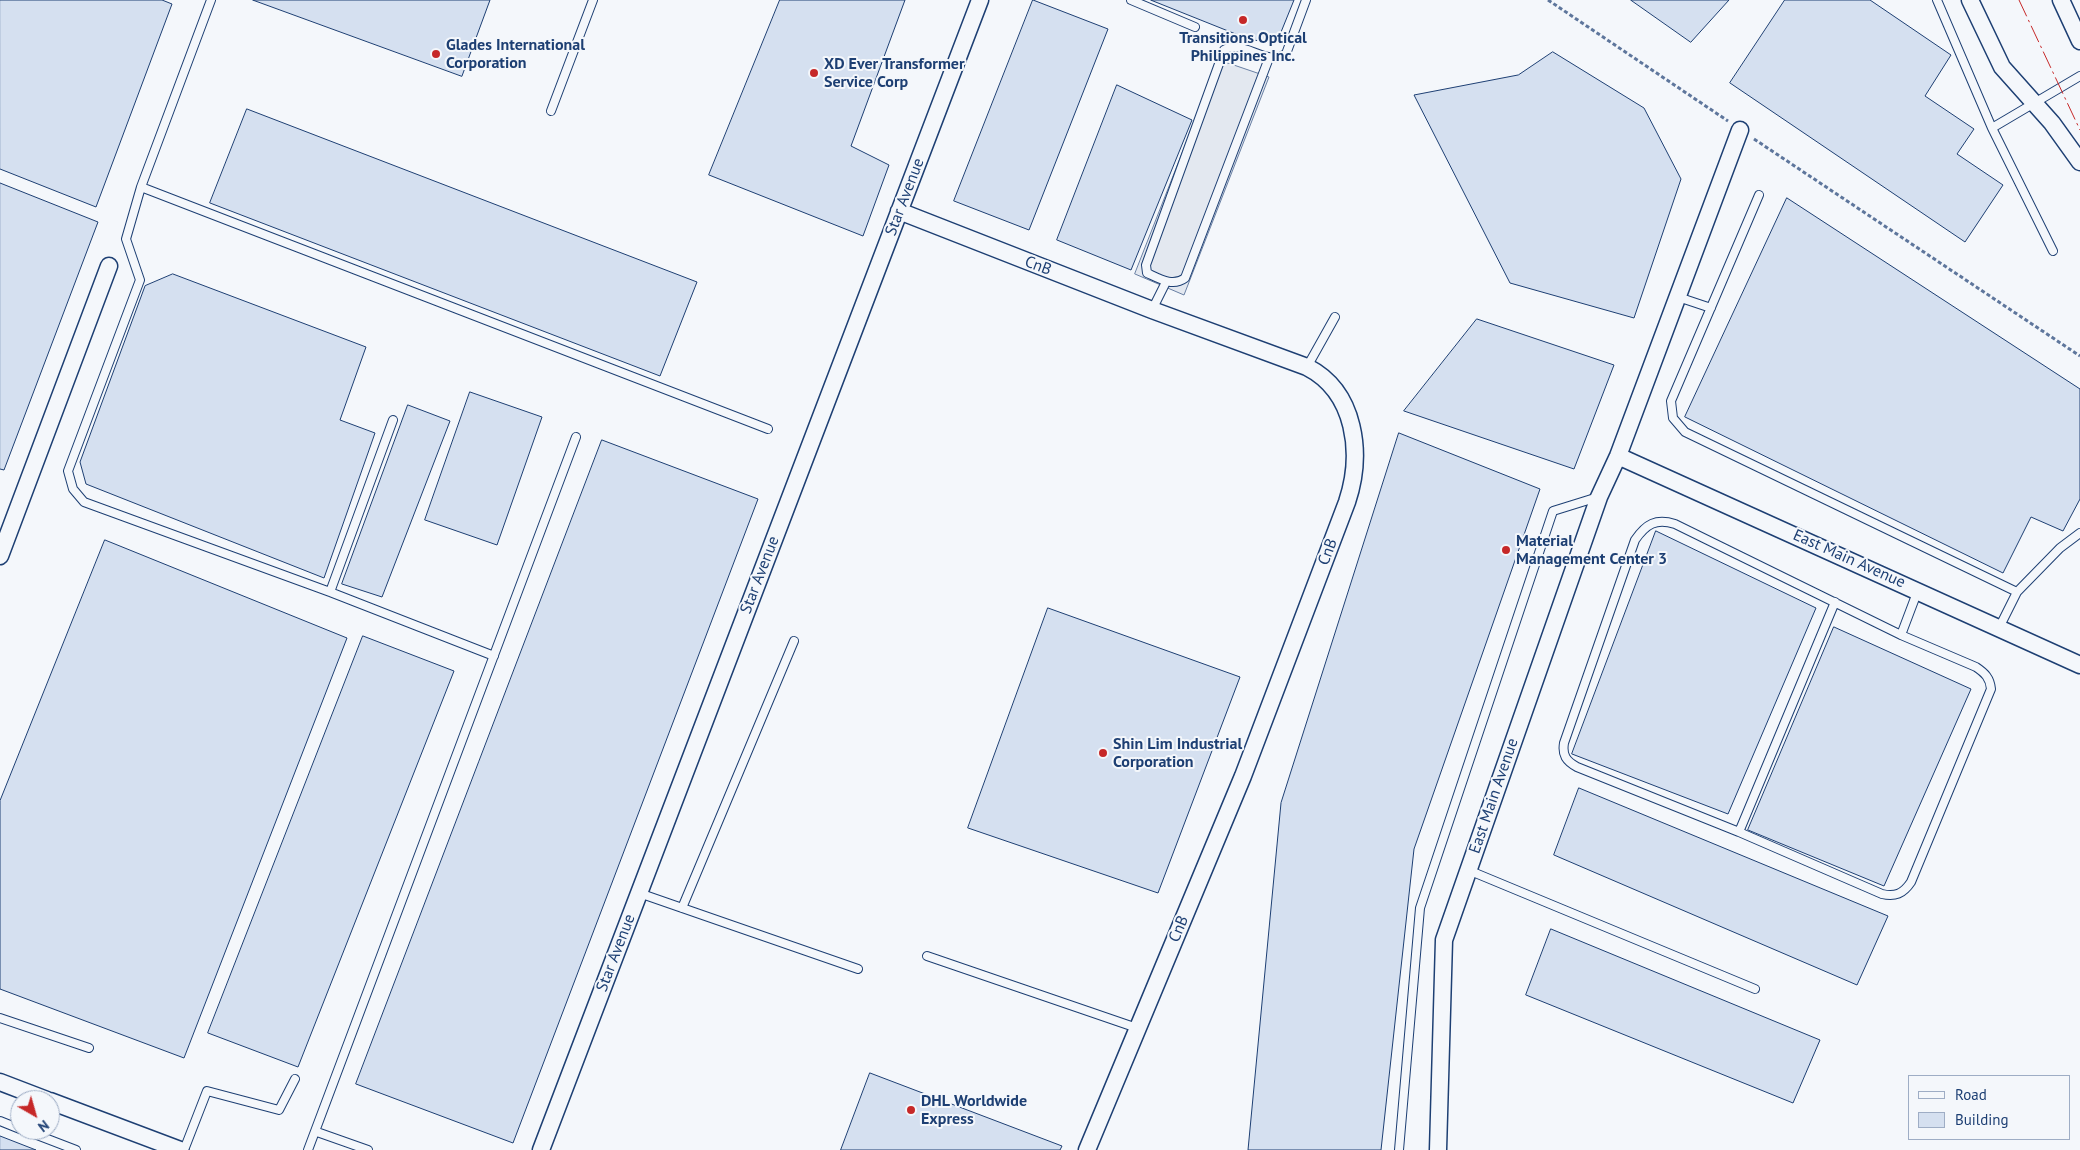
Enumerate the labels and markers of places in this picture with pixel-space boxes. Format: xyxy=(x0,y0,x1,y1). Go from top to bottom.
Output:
marker: Transitions Optical Philippines Inc. xyxy=(1237,14,1249,26)
place label: Transitions Optical Philippines Inc. xyxy=(1179,28,1307,66)
place label: Glades International Corporation xyxy=(446,35,585,73)
marker: Glades International Corporation xyxy=(430,48,442,60)
place label: XD Ever Transformer Service Corp xyxy=(824,54,965,92)
marker: XD Ever Transformer Service Corp xyxy=(808,67,820,79)
place label: Material Management Center 3 xyxy=(1516,531,1667,569)
marker: Material Management Center 3 xyxy=(1500,544,1512,556)
place label: Shin Lim Industrial Corporation xyxy=(1113,734,1242,772)
marker: Shin Lim Industrial Corporation xyxy=(1097,747,1109,759)
place label: DHL Worldwide Express xyxy=(921,1091,1027,1129)
marker: DHL Worldwide Express xyxy=(905,1104,917,1116)

